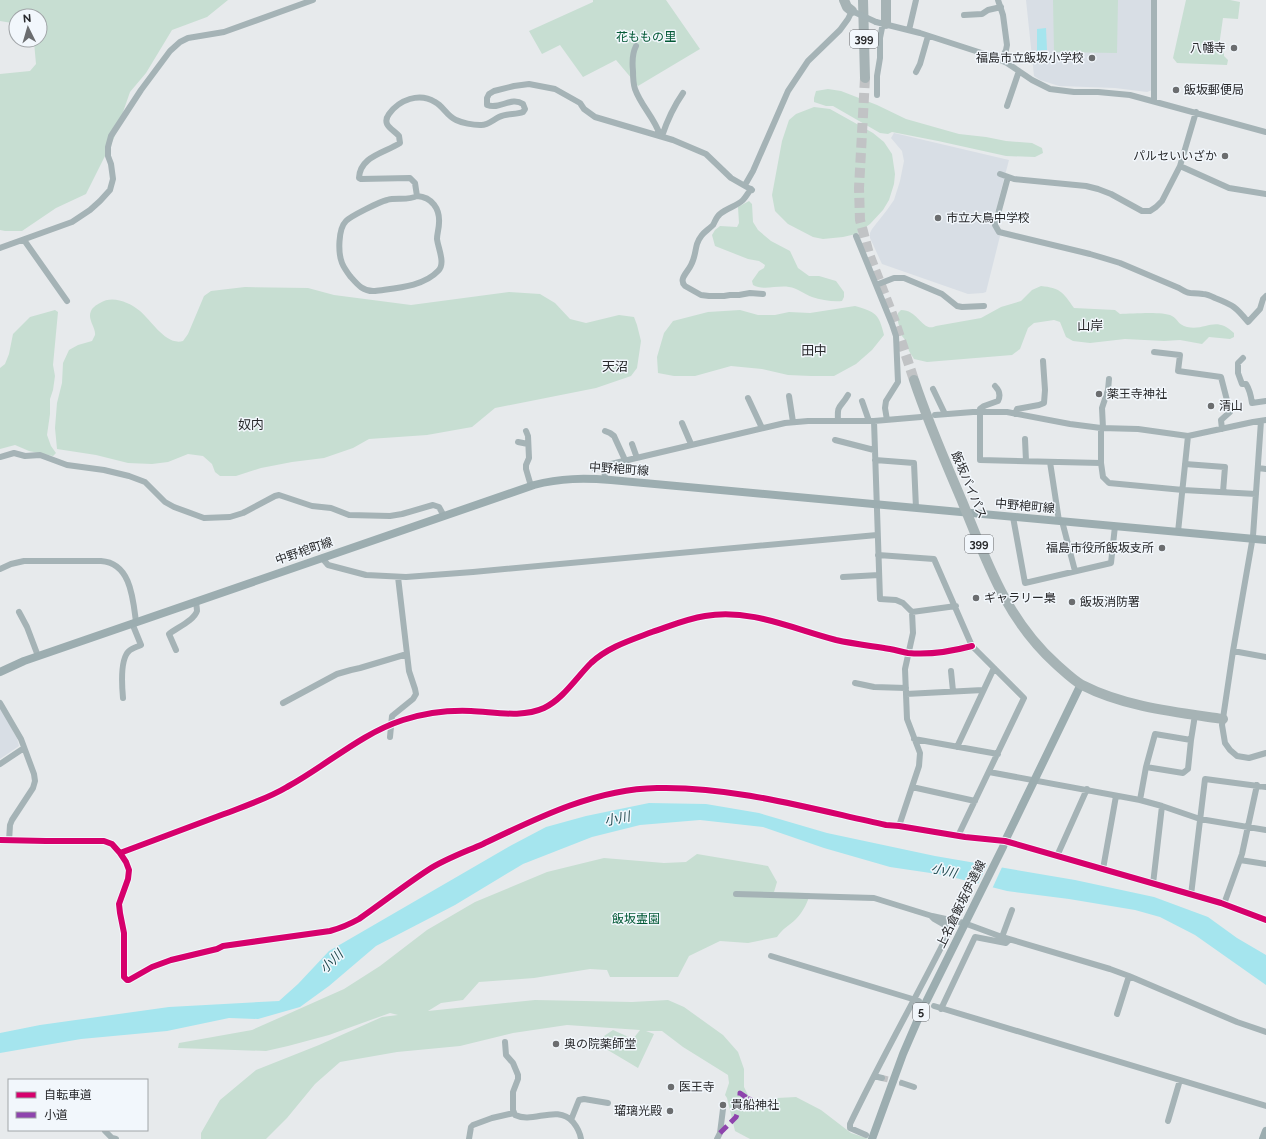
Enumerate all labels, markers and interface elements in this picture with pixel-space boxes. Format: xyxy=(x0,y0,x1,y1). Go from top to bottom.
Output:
north arrow xyxy=(8,8,48,48)
text: N xyxy=(22,12,32,25)
park label: 花ももの里 xyxy=(616,30,676,44)
road number: 399 xyxy=(850,30,878,48)
place label: 八幡寺 xyxy=(1190,41,1226,55)
marker: 八幡寺 xyxy=(1229,43,1239,53)
place label: 福島市立飯坂小学校 xyxy=(976,51,1084,65)
marker: 福島市立飯坂小学校 xyxy=(1087,53,1097,63)
place label: 飯坂郵便局 xyxy=(1184,83,1244,97)
marker: 飯坂郵便局 xyxy=(1171,85,1181,95)
place label: パルセいいざか xyxy=(1133,149,1217,163)
marker: パルセいいざか xyxy=(1220,151,1230,161)
place label: 市立大鳥中学校 xyxy=(946,211,1030,225)
marker: 市立大鳥中学校 xyxy=(933,213,943,223)
district label: 山岸 xyxy=(1077,318,1103,333)
district label: 田中 xyxy=(801,343,827,358)
district label: 天沼 xyxy=(602,359,628,374)
place label: 薬王寺神社 xyxy=(1107,387,1167,401)
marker: 薬王寺神社 xyxy=(1094,389,1104,399)
place label: 清山 xyxy=(1219,399,1243,413)
marker: 清山 xyxy=(1206,401,1216,411)
district label: 奴内 xyxy=(238,417,264,432)
street label: 飯坂バイパス xyxy=(949,449,989,521)
street label: 中野梍町線 xyxy=(589,460,649,478)
street label: 中野梍町線 xyxy=(994,496,1056,516)
street label: 中野梍町線 xyxy=(273,535,335,567)
road number: 399 xyxy=(965,535,993,553)
place label: 福島市役所飯坂支所 xyxy=(1046,541,1154,555)
marker: 福島市役所飯坂支所 xyxy=(1157,543,1167,553)
place label: ギャラリー梟 xyxy=(984,591,1056,605)
marker: ギャラリー梟 xyxy=(971,593,981,603)
place label: 飯坂消防署 xyxy=(1080,595,1140,609)
marker: 飯坂消防署 xyxy=(1067,597,1077,607)
water label: 小川 xyxy=(603,808,633,828)
street label: 上名倉飯坂伊達線 xyxy=(934,858,988,950)
water label: 小川 xyxy=(929,860,960,881)
park label: 飯坂霊園 xyxy=(612,912,660,926)
water label: 小川 xyxy=(317,946,347,976)
road number: 5 xyxy=(913,1003,929,1021)
place label: 奥の院薬師堂 xyxy=(564,1037,636,1051)
marker: 奥の院薬師堂 xyxy=(551,1039,561,1049)
legend xyxy=(8,1079,148,1131)
place label: 医王寺 xyxy=(679,1080,715,1094)
marker: 医王寺 xyxy=(666,1082,676,1092)
text: 自転車道 xyxy=(44,1088,92,1102)
place label: 貴船神社 xyxy=(731,1098,779,1112)
marker: 貴船神社 xyxy=(718,1100,728,1110)
place label: 瑠璃光殿 xyxy=(614,1104,662,1118)
marker: 瑠璃光殿 xyxy=(665,1106,675,1116)
text: 小道 xyxy=(44,1108,68,1122)

